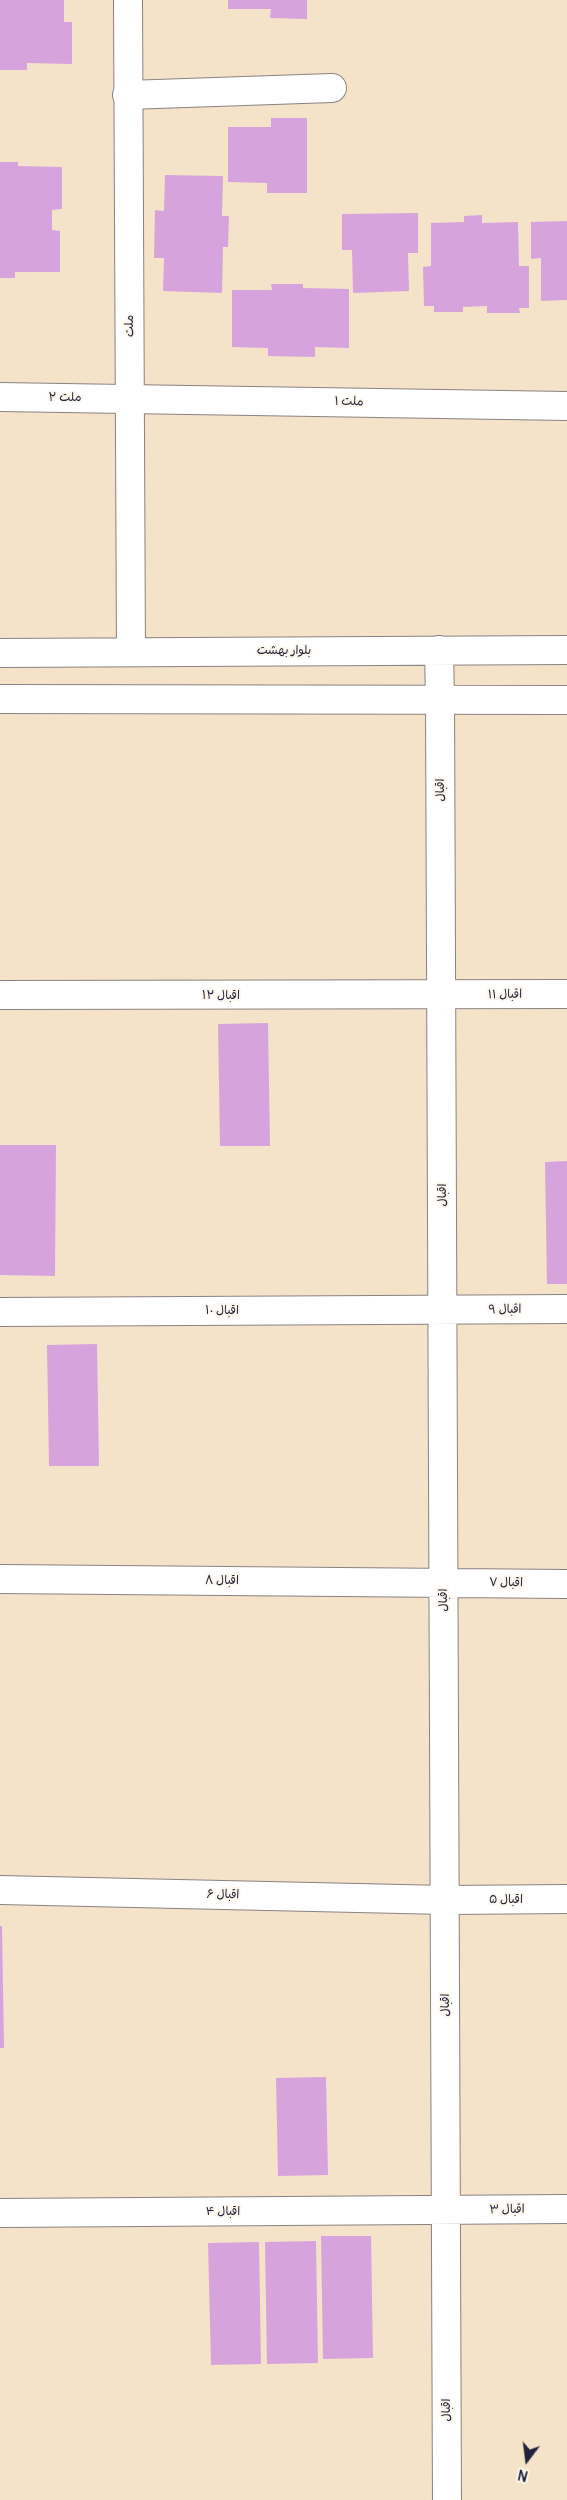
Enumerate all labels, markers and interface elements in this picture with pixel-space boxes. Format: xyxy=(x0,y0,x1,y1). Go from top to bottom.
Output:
street label: ملت xyxy=(123,315,137,337)
street label: ملت ۲ xyxy=(49,391,81,405)
street label: ملت ۱ xyxy=(334,395,364,409)
street label: بلوار بهشت xyxy=(257,644,311,658)
street label: اقبال xyxy=(434,779,448,801)
street label: اقبال ۱۱ xyxy=(488,988,522,1002)
street label: اقبال ۱۲ xyxy=(202,989,240,1003)
street label: اقبال xyxy=(436,1184,450,1206)
street label: اقبال ۹ xyxy=(488,1303,522,1317)
street label: اقبال ۱۰ xyxy=(205,1304,239,1318)
street label: اقبال ۸ xyxy=(205,1574,239,1588)
street label: اقبال ۷ xyxy=(489,1576,523,1590)
street label: اقبال xyxy=(437,1589,451,1611)
street label: اقبال ۶ xyxy=(207,1888,239,1902)
street label: اقبال ۵ xyxy=(489,1893,523,1907)
street label: اقبال xyxy=(439,1994,453,2016)
street label: اقبال ۳ xyxy=(489,2202,525,2218)
street label: اقبال ۴ xyxy=(206,2205,240,2219)
street label: اقبال xyxy=(440,2399,454,2421)
north arrow xyxy=(502,2435,552,2485)
text: N xyxy=(516,2466,530,2484)

